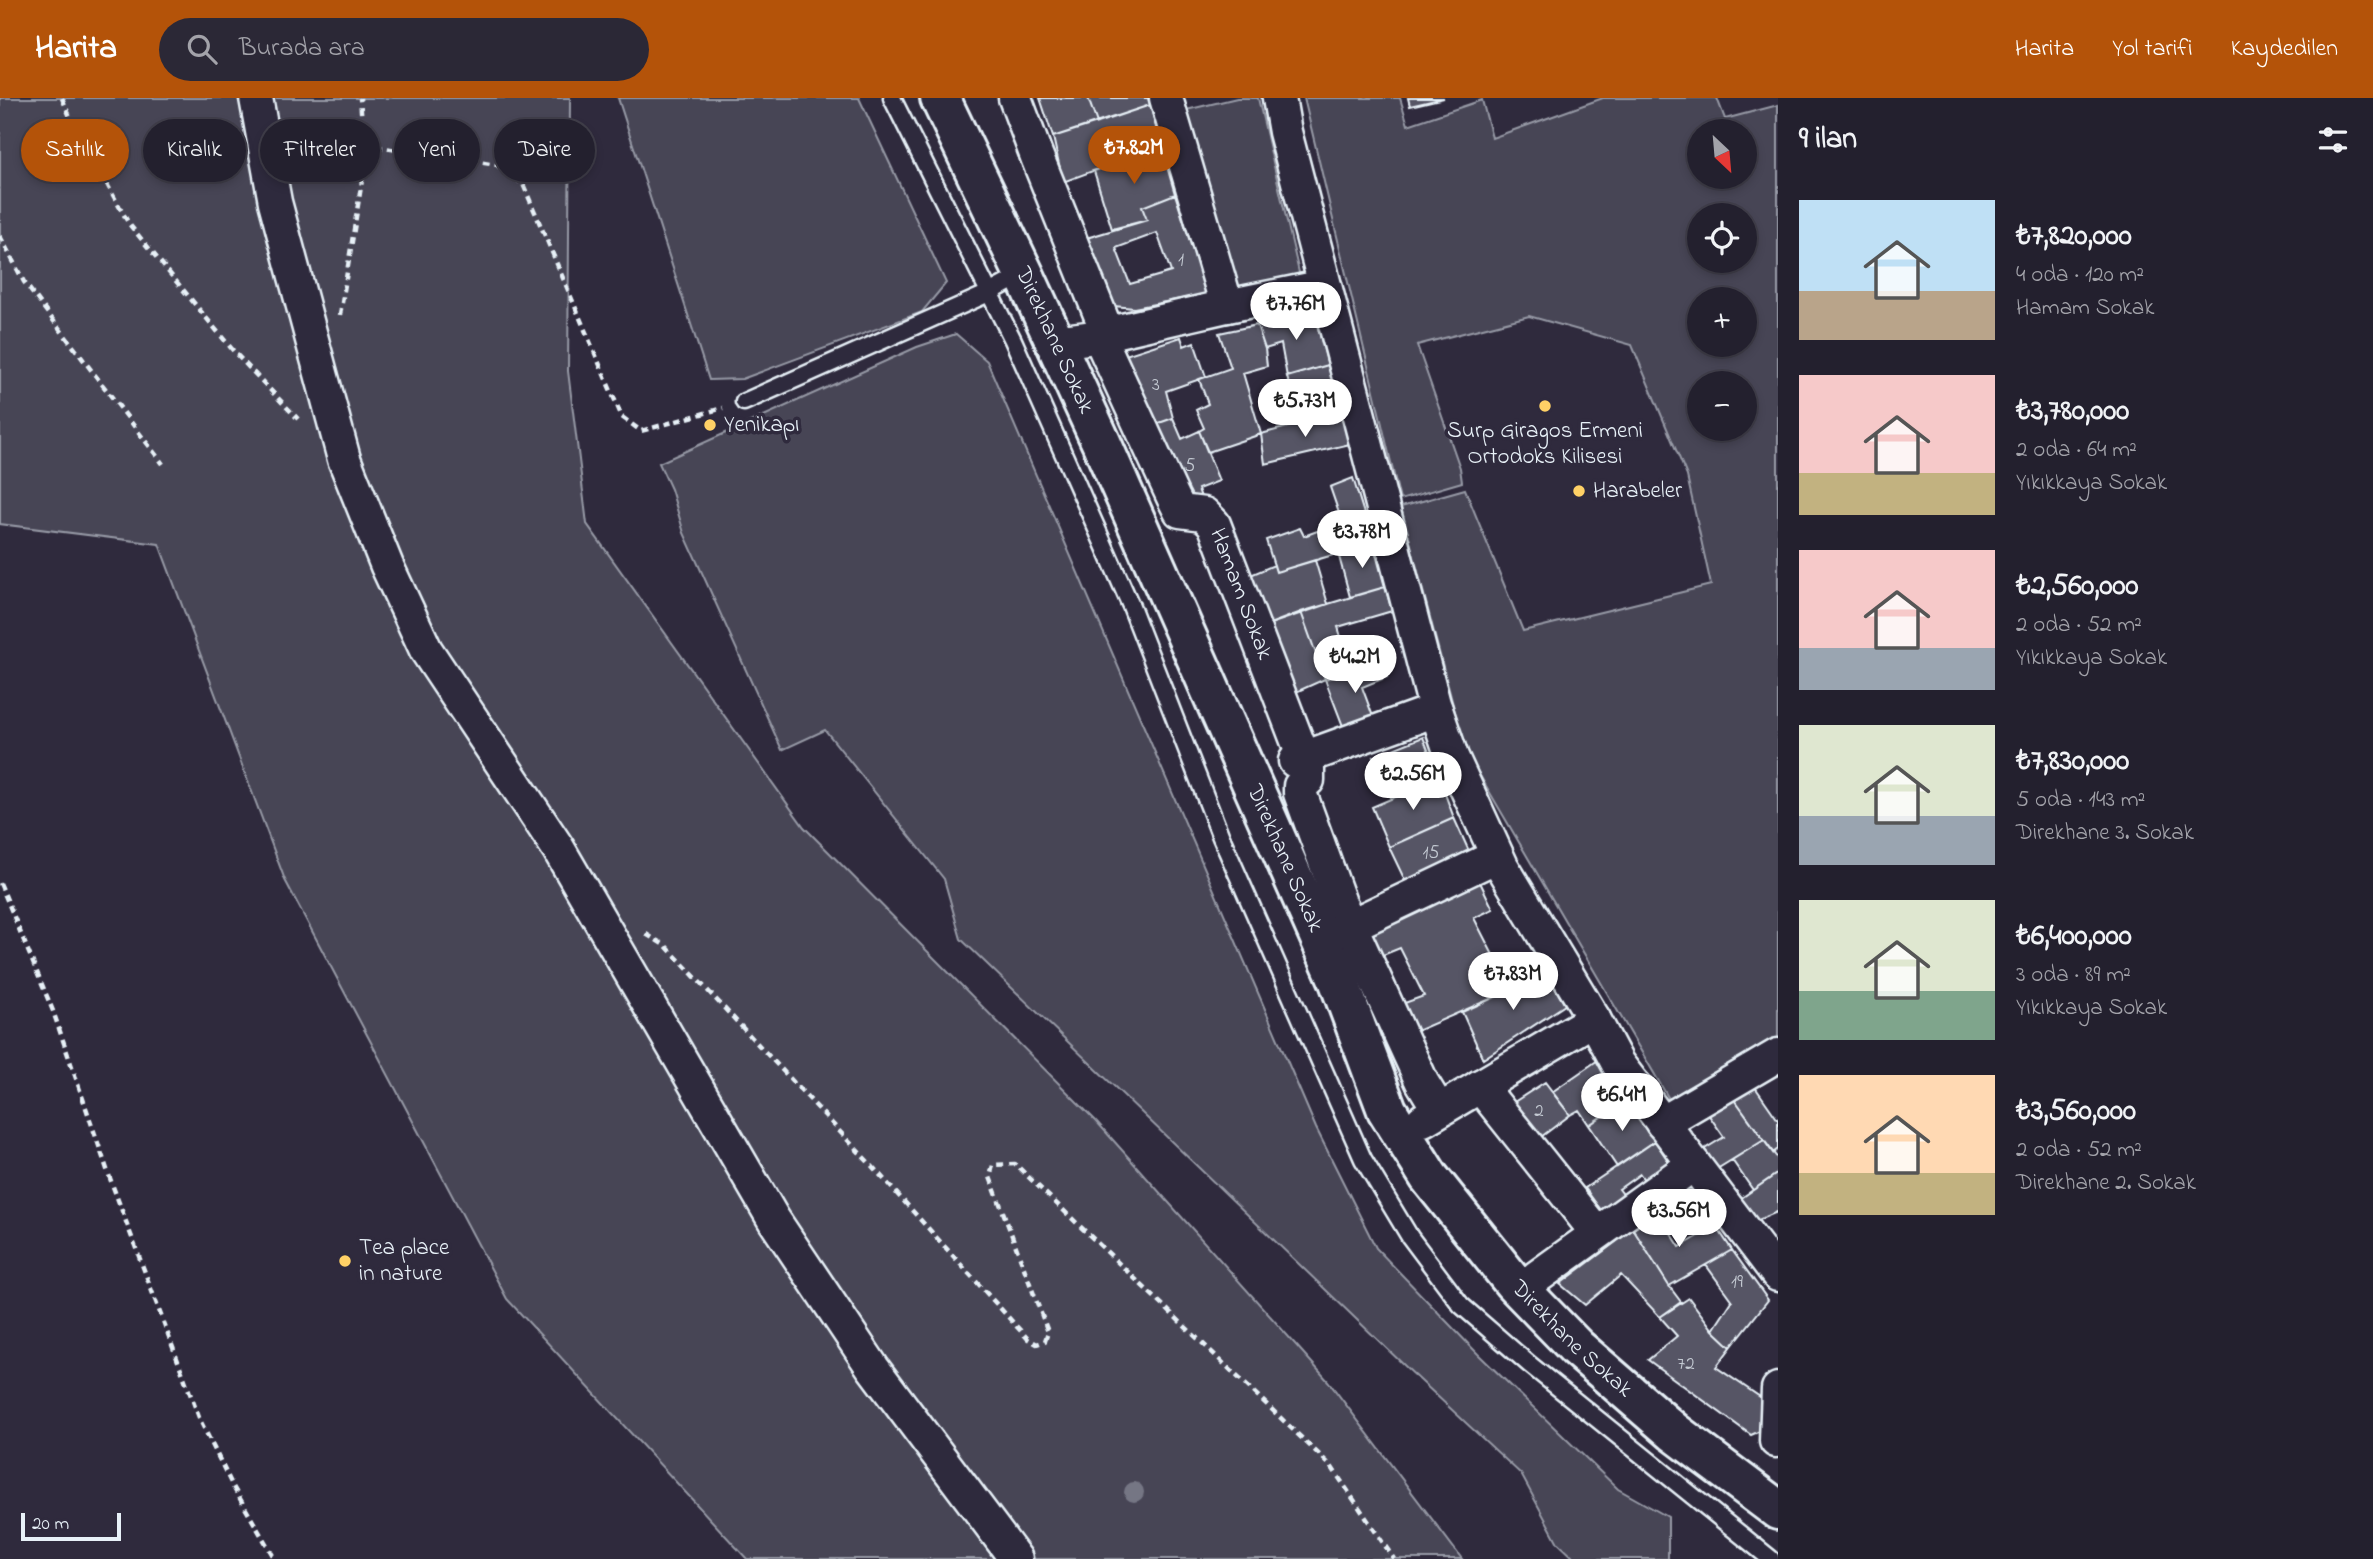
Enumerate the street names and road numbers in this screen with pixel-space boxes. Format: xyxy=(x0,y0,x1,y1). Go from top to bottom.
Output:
street label: Direkhane Sokak xyxy=(1006,261,1103,420)
street label: Hamam Sokak xyxy=(1201,523,1281,665)
street label: Direkhane Sokak xyxy=(1237,779,1332,938)
street label: Direkhane Sokak xyxy=(1502,1272,1641,1406)

